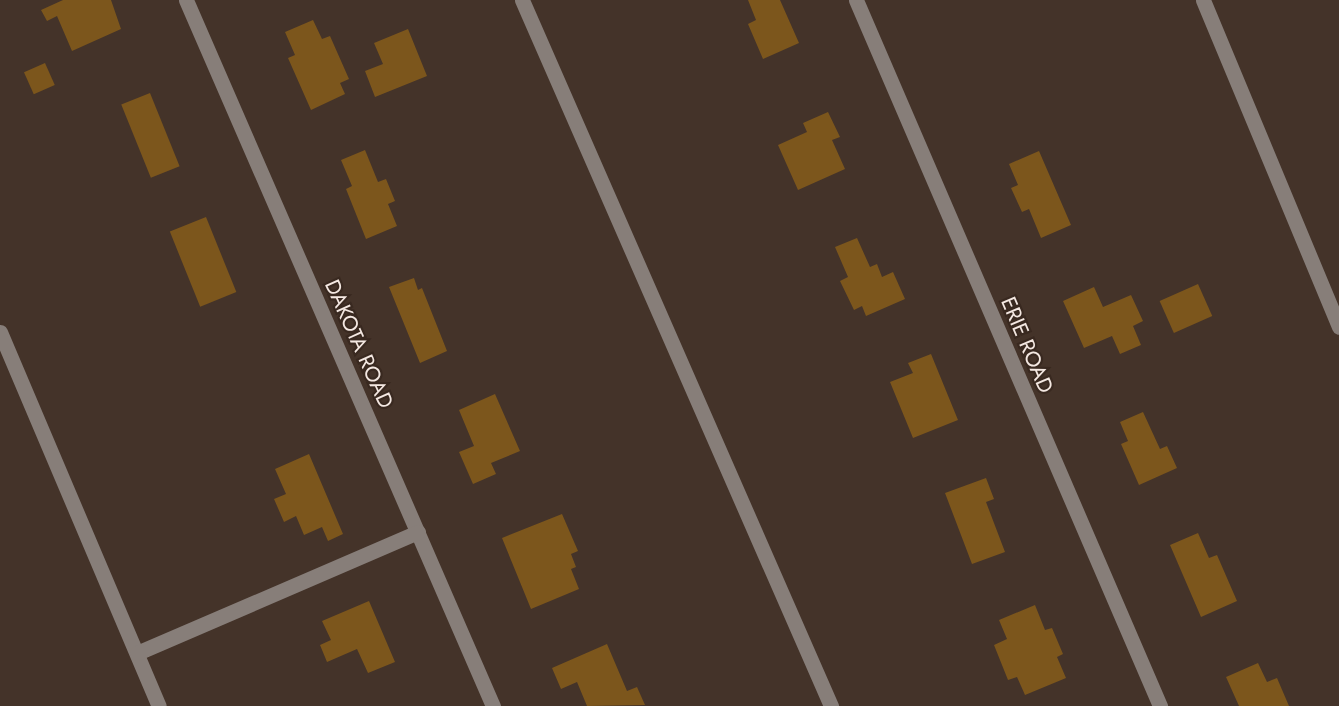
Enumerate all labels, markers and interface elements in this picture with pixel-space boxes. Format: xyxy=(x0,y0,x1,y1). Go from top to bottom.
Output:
street label: DAKOTA ROAD xyxy=(319,276,399,412)
street label: ERIE ROAD xyxy=(995,293,1059,397)

